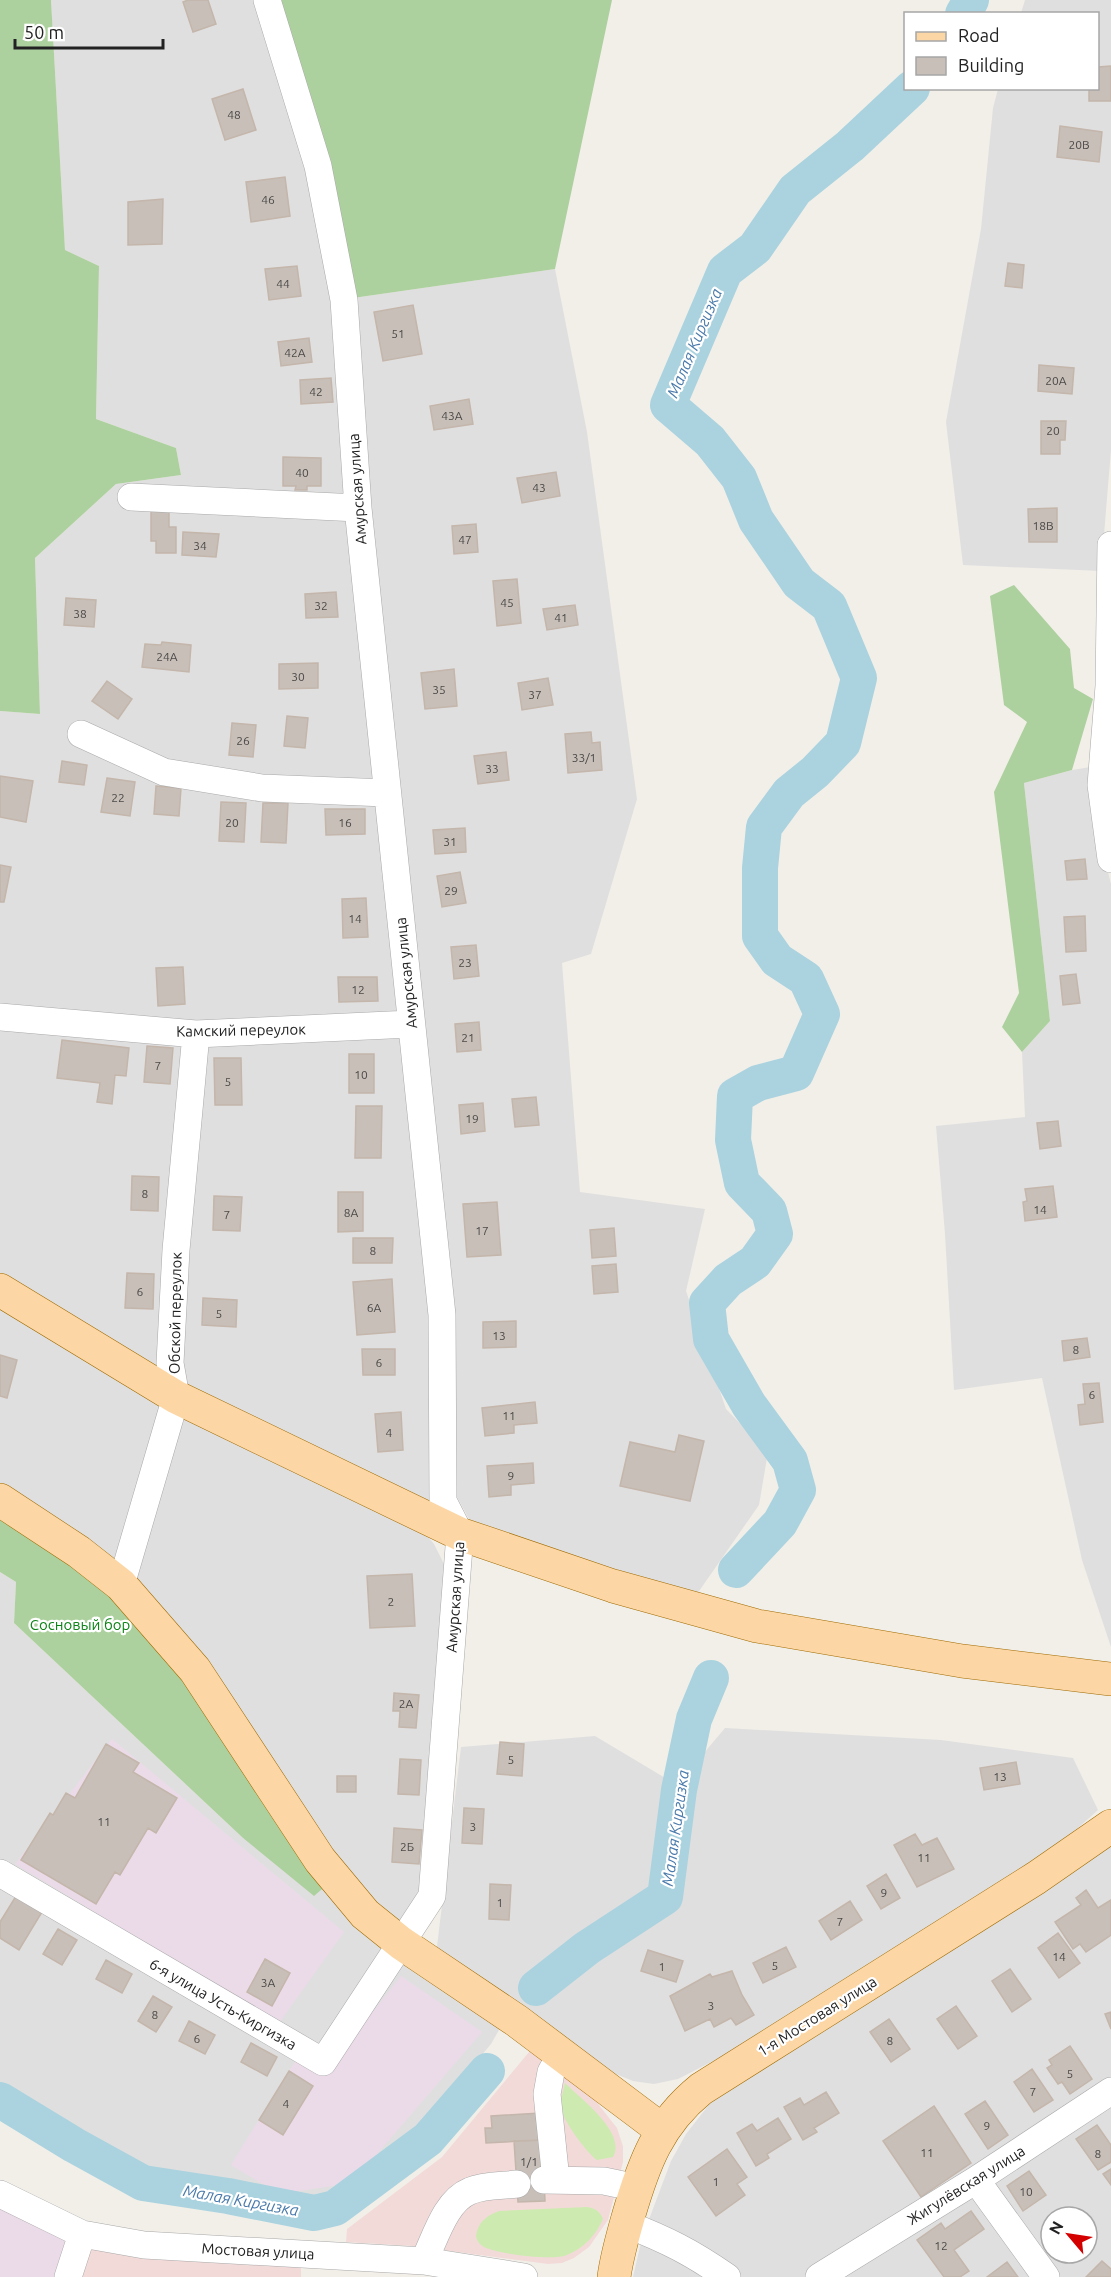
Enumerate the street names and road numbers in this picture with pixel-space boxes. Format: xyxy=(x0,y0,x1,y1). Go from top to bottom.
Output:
street label: Амурская улица xyxy=(345,433,369,545)
street label: Амурская улица xyxy=(392,917,420,1029)
street label: Камский переулок xyxy=(176,1020,306,1040)
street label: Обской переулок xyxy=(165,1252,185,1374)
street label: Амурская улица xyxy=(443,1541,467,1653)
street label: 6-я улица Усть-Киргизка xyxy=(146,1954,300,2054)
street label: 1-я Мостовая улица xyxy=(754,1972,880,2060)
street label: Жигулёвская улица xyxy=(904,2142,1028,2228)
street label: Мостовая улица xyxy=(201,2240,315,2262)

